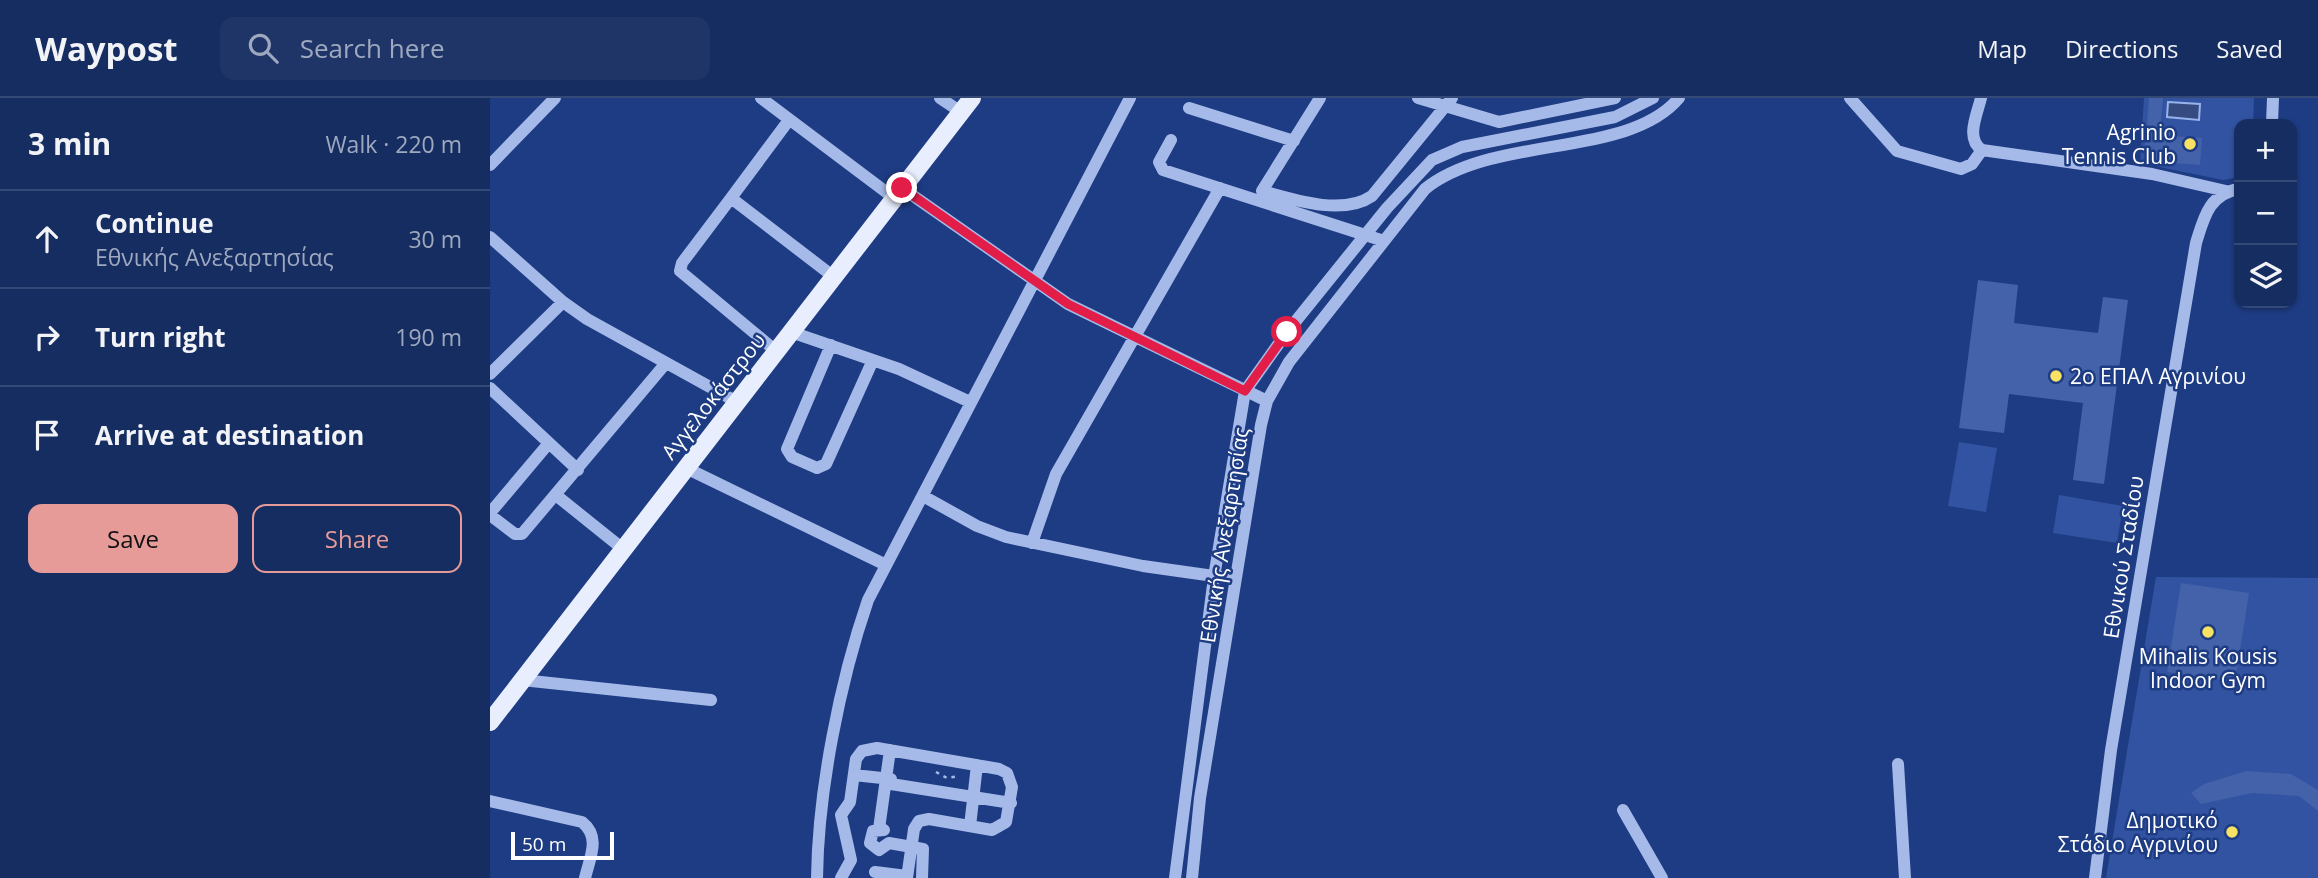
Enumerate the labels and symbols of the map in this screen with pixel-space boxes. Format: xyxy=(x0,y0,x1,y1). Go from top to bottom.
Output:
place label: Agrinio Tennis Club xyxy=(2062,118,2176,170)
marker: Agrinio Tennis Club xyxy=(2182,136,2198,152)
route end xyxy=(886,172,917,203)
route start xyxy=(1271,316,1302,347)
street label: Αγγελοκάστρου xyxy=(655,327,771,465)
place label: 2ο ΕΠΑΛ Αγρινίου xyxy=(2070,362,2246,390)
marker: 2ο ΕΠΑΛ Αγρινίου xyxy=(2048,368,2064,384)
street label: Εθνικής Ανεξαρτησίας xyxy=(1193,425,1255,645)
street label: Εθνικού Σταδίου xyxy=(2096,474,2150,640)
marker: Mihalis Kousis Indoor Gym xyxy=(2200,624,2216,640)
place label: Mihalis Kousis Indoor Gym xyxy=(2139,642,2277,694)
place label: Δημοτικό Στάδιο Αγρινίου xyxy=(2058,806,2218,858)
marker: Δημοτικό Στάδιο Αγρινίου xyxy=(2224,824,2240,840)
scale bar xyxy=(511,829,614,861)

